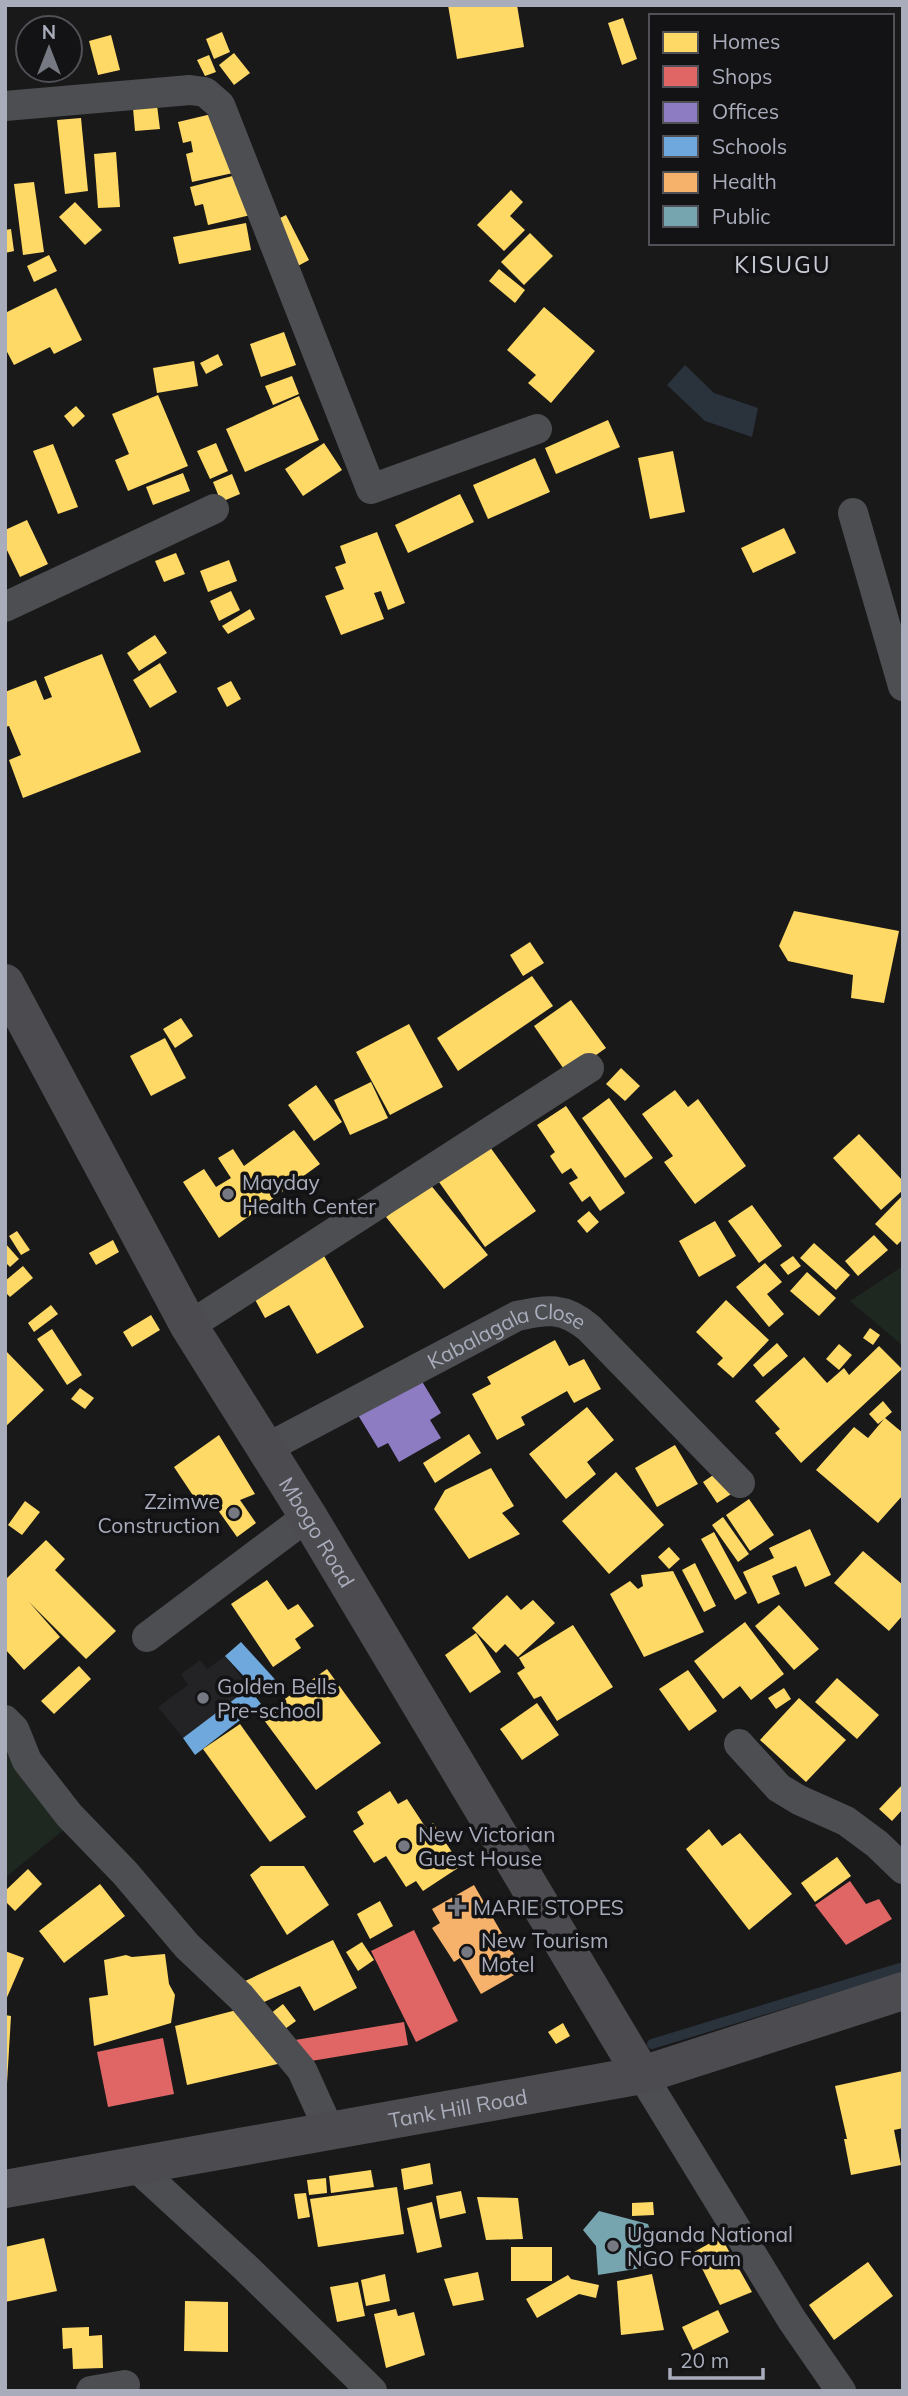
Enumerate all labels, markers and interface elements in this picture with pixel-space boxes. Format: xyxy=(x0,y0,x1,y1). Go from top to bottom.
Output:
north arrow xyxy=(14,14,84,84)
legend xyxy=(649,14,894,245)
text: N xyxy=(42,20,56,44)
text: Homes xyxy=(712,28,780,54)
text: Shops xyxy=(712,63,772,89)
text: Offices xyxy=(712,98,779,124)
text: Schools xyxy=(712,133,787,159)
text: Health xyxy=(712,168,777,194)
text: Public xyxy=(712,203,771,229)
district label: KISUGU xyxy=(734,250,832,279)
place label: Mayday Health Center xyxy=(242,1169,376,1219)
marker: Mayday Health Center xyxy=(220,1186,236,1202)
street label: Kabalagala Close xyxy=(423,1298,591,1374)
street label: Mbogo Road xyxy=(274,1472,361,1592)
place label: Zzimwe Construction xyxy=(98,1488,220,1538)
marker: Zzimwe Construction xyxy=(226,1505,242,1521)
place label: Golden Bells Pre-school xyxy=(217,1673,337,1723)
marker: Golden Bells Pre-school xyxy=(195,1690,211,1706)
place label: New Victorian Guest House xyxy=(418,1821,556,1871)
marker: New Victorian Guest House xyxy=(396,1838,412,1854)
place label: MARIE STOPES xyxy=(473,1894,624,1920)
marker: MARIE STOPES xyxy=(447,1897,467,1917)
place label: New Tourism Motel xyxy=(481,1927,608,1977)
marker: New Tourism Motel xyxy=(459,1944,475,1960)
street label: Tank Hill Road xyxy=(386,2083,529,2133)
place label: Uganda National NGO Forum xyxy=(627,2221,793,2271)
marker: Uganda National NGO Forum xyxy=(605,2238,621,2254)
scale bar xyxy=(670,2336,763,2380)
text: 20 m xyxy=(680,2347,729,2373)

